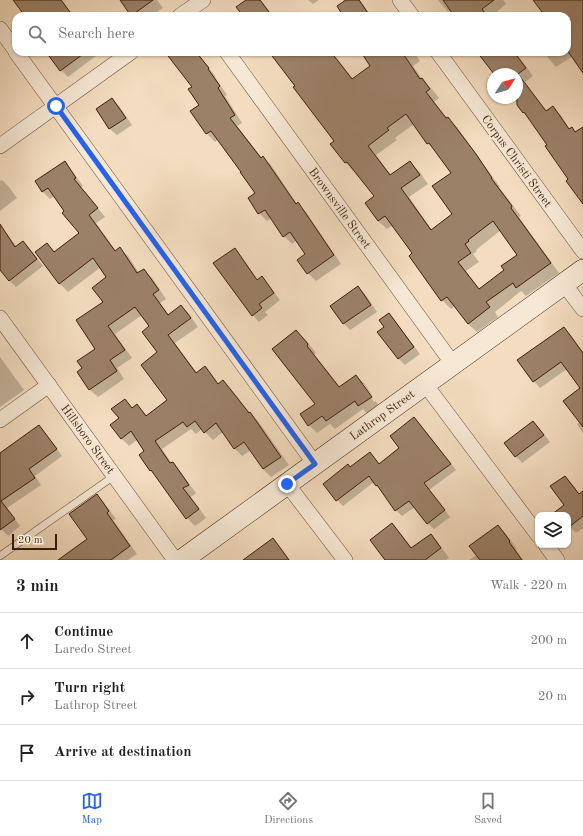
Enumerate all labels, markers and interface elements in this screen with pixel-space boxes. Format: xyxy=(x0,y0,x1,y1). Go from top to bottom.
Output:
search box xyxy=(12,12,571,56)
icon: search xyxy=(26,23,48,45)
text: Search here xyxy=(58,27,135,42)
north arrow xyxy=(487,68,523,104)
route start xyxy=(47,97,65,115)
street label: Corpus Christi Street xyxy=(479,113,554,210)
street label: Brownsville Street xyxy=(306,166,372,251)
street label: Lathrop Street xyxy=(348,388,417,443)
street label: Hillsboro Street xyxy=(58,403,116,476)
route end xyxy=(278,475,296,493)
map controls xyxy=(535,512,571,548)
button: layers xyxy=(535,512,571,548)
scale bar xyxy=(12,532,57,551)
text: 20 m xyxy=(18,535,43,546)
text: 3 min xyxy=(16,578,59,595)
text: Walk · 220 m xyxy=(490,579,567,592)
text: Continue xyxy=(54,625,113,640)
icon: ahead xyxy=(16,630,38,652)
text: 200 m xyxy=(530,634,567,647)
text: Laredo Street xyxy=(54,643,132,656)
text: Turn right xyxy=(54,681,125,696)
icon: right xyxy=(16,686,38,708)
text: 20 m xyxy=(538,690,567,703)
text: Lathrop Street xyxy=(54,699,137,712)
icon: arrive xyxy=(16,742,38,764)
text: Arrive at destination xyxy=(54,745,192,760)
tab: Map xyxy=(81,790,103,828)
tab: Directions xyxy=(264,790,313,828)
tab: Saved xyxy=(474,790,502,828)

